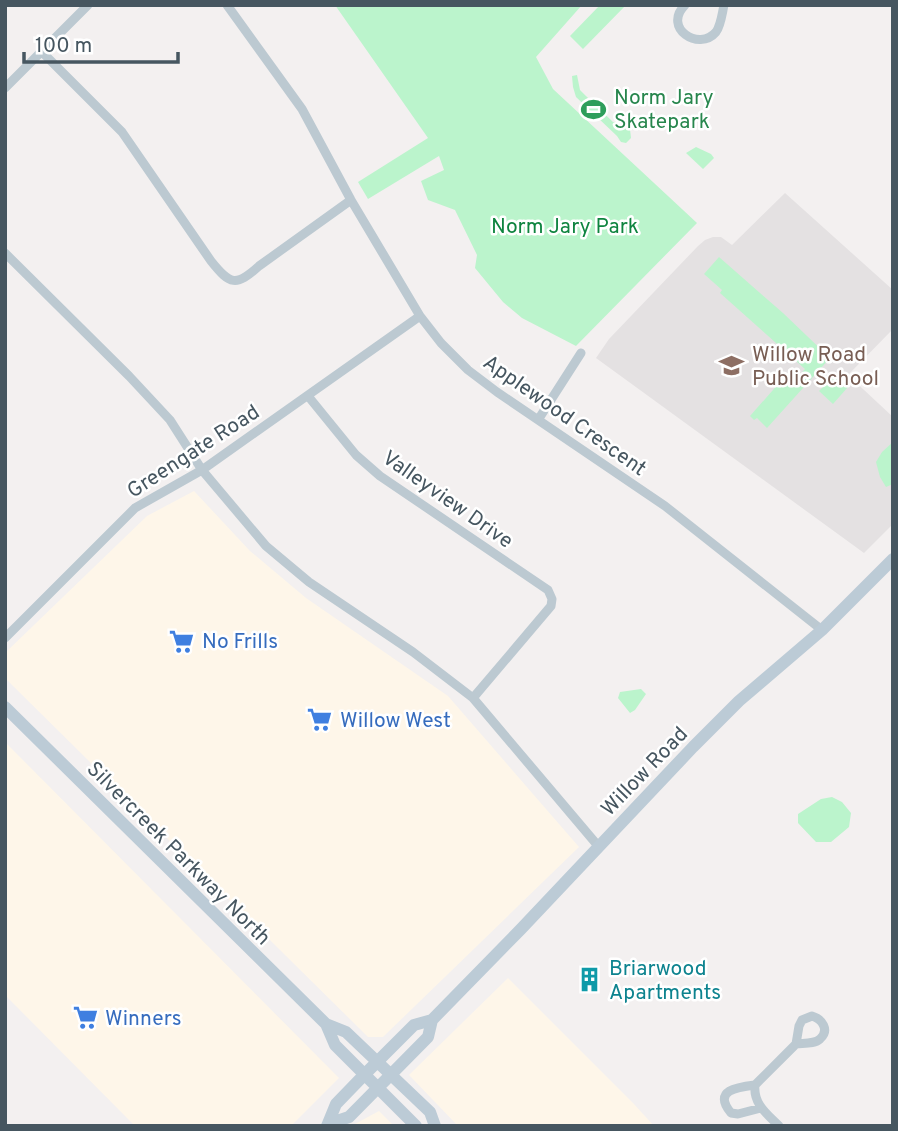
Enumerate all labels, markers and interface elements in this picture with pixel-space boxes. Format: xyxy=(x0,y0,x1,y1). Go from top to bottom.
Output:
scale bar xyxy=(24,21,178,65)
text: 100 m xyxy=(35,33,92,60)
place label: Norm Jary Skatepark xyxy=(614,85,714,136)
sports icon: Norm Jary Skatepark xyxy=(580,95,608,123)
park label: Norm Jary Park xyxy=(491,214,639,241)
place label: Willow Road Public School xyxy=(752,342,879,393)
street label: Applewood Crescent xyxy=(477,350,651,483)
school or university icon: Willow Road Public School xyxy=(718,352,746,380)
street label: Greengate Road xyxy=(122,399,265,505)
street label: Valleyview Drive xyxy=(376,445,518,555)
supermarket icon: No Frills xyxy=(168,627,196,655)
place label: No Frills xyxy=(202,629,278,656)
supermarket icon: Willow West xyxy=(306,706,334,734)
place label: Willow West xyxy=(340,708,451,735)
street label: Willow Road xyxy=(596,722,694,822)
street label: Silvercreek Parkway North xyxy=(80,756,276,952)
place label: Briarwood Apartments xyxy=(609,956,721,1007)
building icon: Briarwood Apartments xyxy=(575,966,603,994)
supermarket icon: Winners xyxy=(71,1004,99,1032)
place label: Winners xyxy=(105,1006,182,1033)

